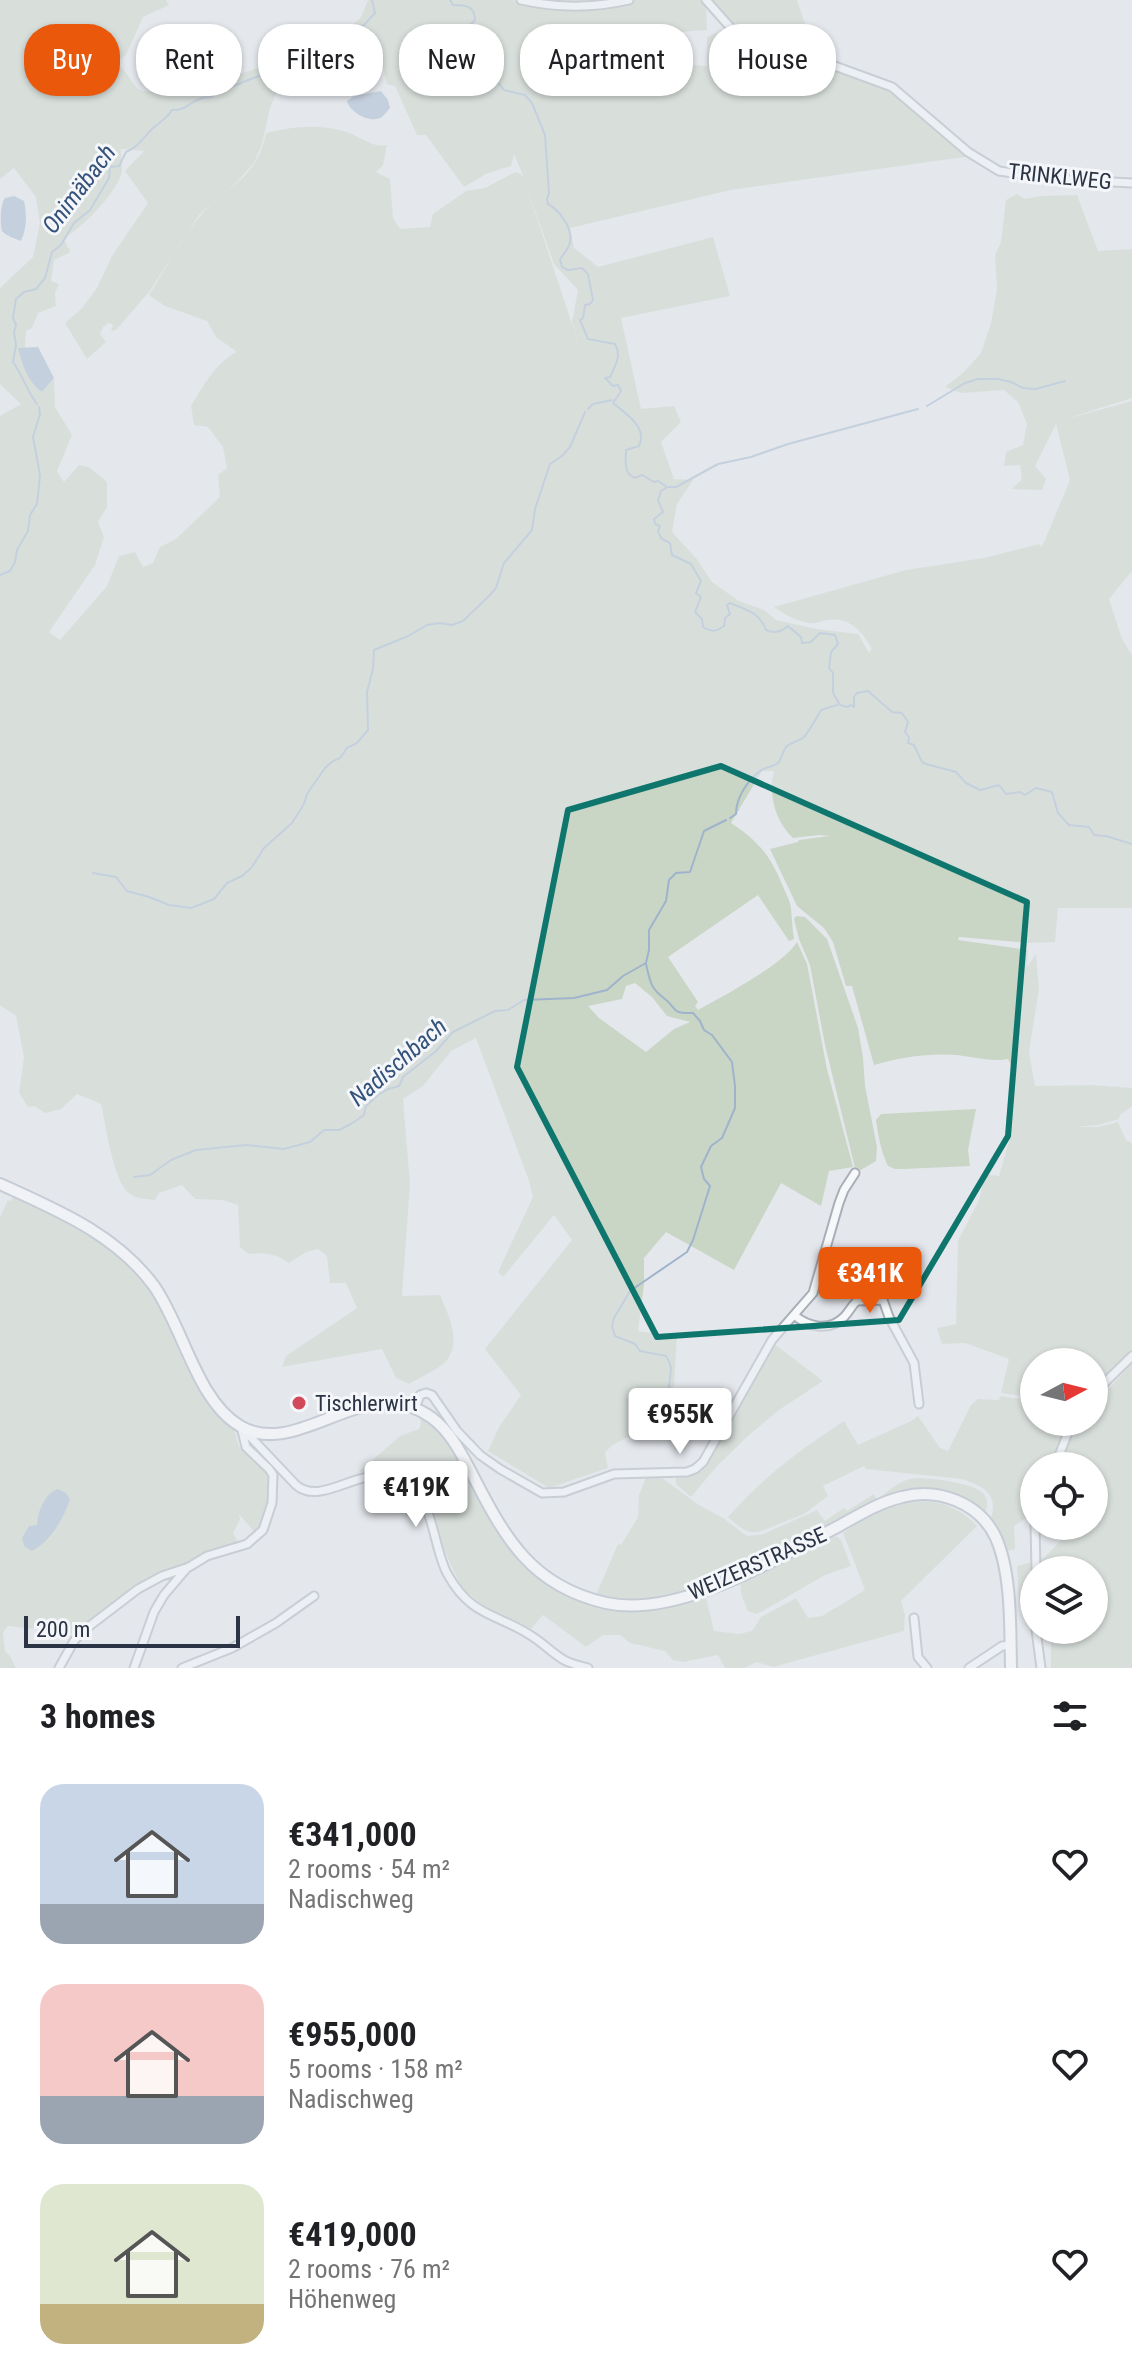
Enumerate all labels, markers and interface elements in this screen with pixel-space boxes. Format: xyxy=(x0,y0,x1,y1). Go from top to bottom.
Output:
chip: Buy xyxy=(24,24,120,96)
chip: Rent xyxy=(136,24,242,96)
chip: Filters xyxy=(258,24,383,96)
chip: New xyxy=(399,24,504,96)
chip: Apartment xyxy=(520,24,693,96)
chip: House xyxy=(709,24,836,96)
water label: Onimäbach xyxy=(37,139,121,239)
street label: TRINKLWEG xyxy=(1007,159,1113,194)
water label: Nadischbach xyxy=(344,1012,452,1112)
pin: €341K xyxy=(814,1247,926,1315)
text: €341K xyxy=(837,1258,903,1288)
north arrow xyxy=(1020,1348,1108,1436)
map controls xyxy=(1020,1348,1108,1644)
pin: €955K xyxy=(624,1388,736,1456)
place label: Tischlerwirt xyxy=(315,1391,418,1416)
marker: Tischlerwirt xyxy=(290,1394,308,1412)
text: €955K xyxy=(647,1399,713,1429)
button: locate xyxy=(1020,1452,1108,1540)
pin: €419K xyxy=(360,1461,472,1529)
text: €419K xyxy=(383,1472,449,1502)
street label: WEIZERSTRASSE xyxy=(684,1522,830,1605)
button: layers xyxy=(1020,1556,1108,1644)
scale bar xyxy=(24,1612,240,1648)
text: 200 m xyxy=(36,1617,90,1642)
icon: filters xyxy=(1048,1694,1092,1738)
text: 3 homes xyxy=(40,1696,156,1736)
text: €341,000 xyxy=(288,1814,417,1854)
icon: home xyxy=(104,1816,200,1912)
icon: heart xyxy=(1048,1842,1092,1886)
text: 2 rooms · 54 m² xyxy=(288,1854,450,1884)
text: Nadischweg xyxy=(288,1884,414,1914)
text: €955,000 xyxy=(288,2014,417,2054)
icon: home xyxy=(104,2016,200,2112)
icon: heart xyxy=(1048,2042,1092,2086)
text: 5 rooms · 158 m² xyxy=(288,2054,463,2084)
text: Nadischweg xyxy=(288,2084,414,2114)
text: €419,000 xyxy=(288,2214,417,2254)
icon: home xyxy=(104,2216,200,2312)
icon: heart xyxy=(1048,2242,1092,2286)
text: 2 rooms · 76 m² xyxy=(288,2254,450,2284)
text: Höhenweg xyxy=(288,2284,396,2314)

